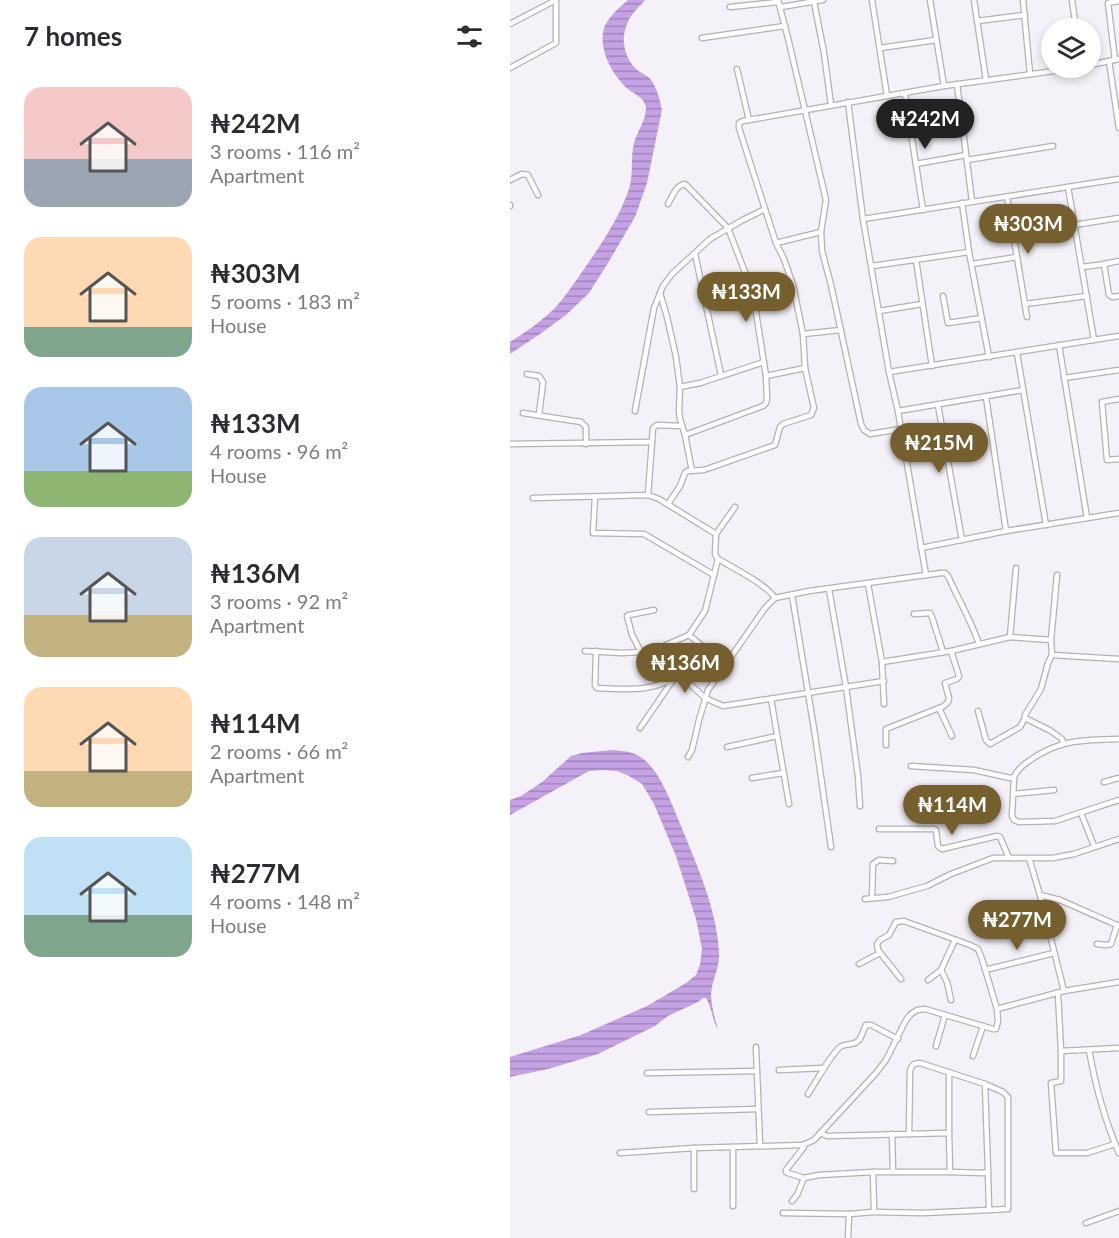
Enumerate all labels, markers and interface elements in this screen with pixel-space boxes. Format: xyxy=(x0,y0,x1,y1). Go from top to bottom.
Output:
map controls xyxy=(1041,18,1101,78)
button: layers xyxy=(1041,18,1101,78)
text: 7 homes xyxy=(24,20,122,52)
icon: filters xyxy=(453,20,486,53)
pin: ₦242M xyxy=(883,99,967,150)
text: ₦242M xyxy=(890,106,960,130)
text: ₦242M xyxy=(210,107,301,139)
icon: home xyxy=(72,111,144,183)
text: 3 rooms · 116 m² xyxy=(210,139,360,163)
text: Apartment xyxy=(210,163,304,187)
pin: ₦303M xyxy=(986,204,1070,255)
text: ₦303M xyxy=(993,211,1063,235)
text: ₦303M xyxy=(210,257,301,289)
icon: home xyxy=(72,261,144,333)
pin: ₦133M xyxy=(704,272,788,323)
text: ₦133M xyxy=(711,279,781,303)
text: 5 rooms · 183 m² xyxy=(210,289,360,313)
text: House xyxy=(210,313,267,337)
text: ₦133M xyxy=(210,407,301,439)
icon: home xyxy=(72,411,144,483)
pin: ₦215M xyxy=(897,423,981,474)
text: ₦215M xyxy=(904,430,974,454)
text: 4 rooms · 96 m² xyxy=(210,439,348,463)
text: House xyxy=(210,463,267,487)
text: ₦136M xyxy=(210,557,301,589)
icon: home xyxy=(72,561,144,633)
text: 3 rooms · 92 m² xyxy=(210,589,348,613)
text: Apartment xyxy=(210,613,304,637)
pin: ₦136M xyxy=(643,643,727,694)
text: ₦136M xyxy=(650,650,720,674)
text: ₦114M xyxy=(210,707,301,739)
icon: home xyxy=(72,711,144,783)
text: 2 rooms · 66 m² xyxy=(210,739,348,763)
text: Apartment xyxy=(210,763,304,787)
pin: ₦114M xyxy=(910,785,994,836)
text: ₦114M xyxy=(917,792,987,816)
text: ₦277M xyxy=(210,857,301,889)
icon: home xyxy=(72,861,144,933)
text: 4 rooms · 148 m² xyxy=(210,889,360,913)
pin: ₦277M xyxy=(975,900,1059,951)
text: ₦277M xyxy=(982,907,1052,931)
text: House xyxy=(210,913,267,937)

